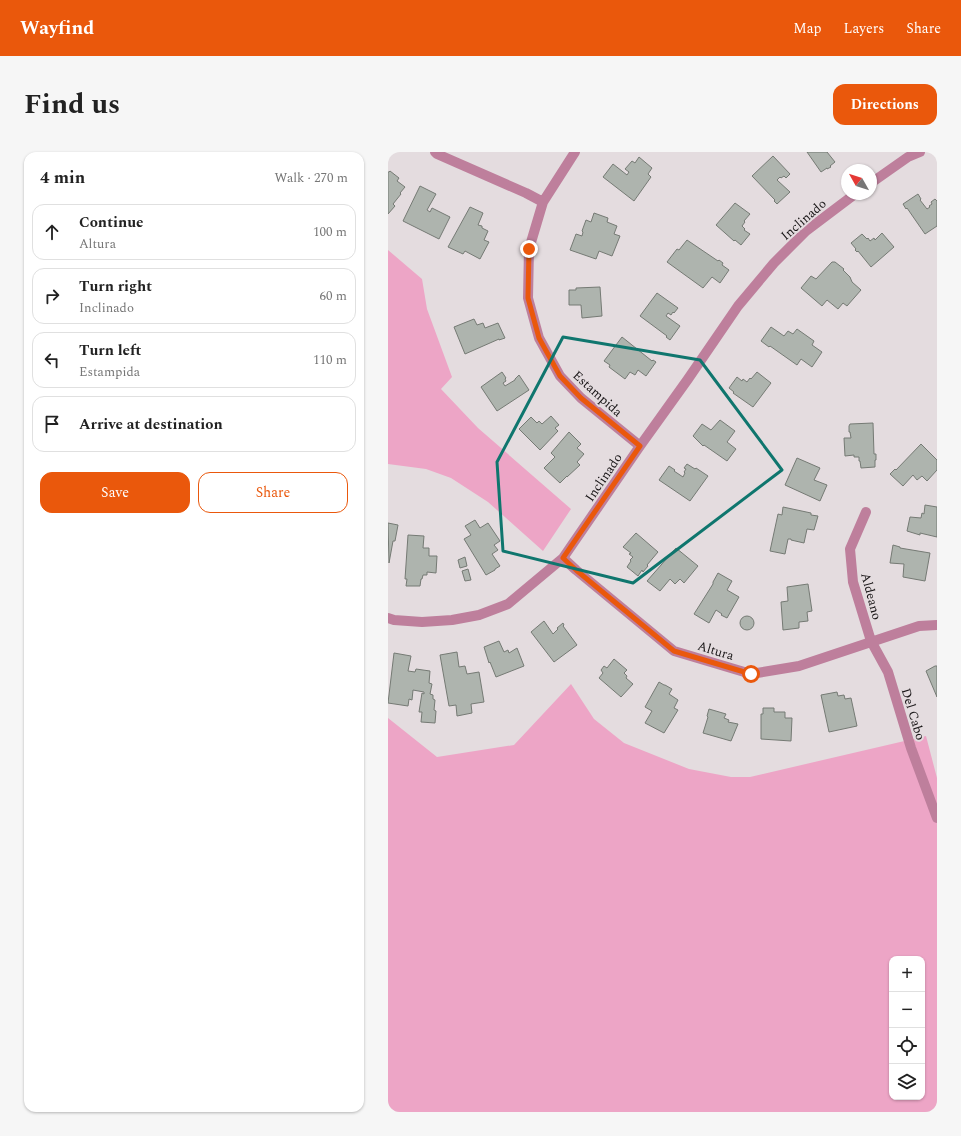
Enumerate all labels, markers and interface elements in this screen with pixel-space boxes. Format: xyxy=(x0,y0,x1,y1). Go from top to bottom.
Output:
text: Wayfind xyxy=(20,14,94,43)
text: Map xyxy=(793,18,822,39)
text: Layers xyxy=(844,18,884,39)
text: Share xyxy=(906,18,941,39)
text: Find us xyxy=(24,83,120,126)
button: Directions xyxy=(833,84,937,125)
north arrow xyxy=(841,164,877,200)
text: 4 min xyxy=(40,165,85,191)
text: Walk · 270 m xyxy=(274,168,348,188)
street label: Inclinado xyxy=(776,194,831,245)
text: Continue xyxy=(79,211,144,234)
icon: ahead xyxy=(41,221,63,243)
text: 100 m xyxy=(313,222,347,242)
text: Altura xyxy=(79,234,116,254)
route end xyxy=(520,240,538,258)
text: Turn right xyxy=(79,275,152,298)
icon: right xyxy=(41,285,63,307)
text: 60 m xyxy=(320,286,347,306)
text: Inclinado xyxy=(79,298,134,318)
text: Turn left xyxy=(79,339,141,362)
icon: left xyxy=(41,349,63,371)
text: 110 m xyxy=(313,350,347,370)
text: Estampida xyxy=(79,362,140,382)
street label: Estampida xyxy=(568,366,627,422)
icon: arrive xyxy=(41,413,63,435)
text: Arrive at destination xyxy=(79,413,223,436)
street label: Inclinado xyxy=(580,449,627,506)
button: Save xyxy=(40,472,190,513)
button: Share xyxy=(198,472,348,513)
street label: Aldeano xyxy=(855,570,887,622)
street label: Altura xyxy=(695,636,737,666)
route start xyxy=(742,665,760,683)
street label: Del Cabo xyxy=(896,686,930,743)
map controls xyxy=(889,956,925,1100)
button: + xyxy=(889,956,925,992)
button: − xyxy=(889,992,925,1028)
button: locate xyxy=(889,1028,925,1064)
button: layers xyxy=(889,1064,925,1100)

